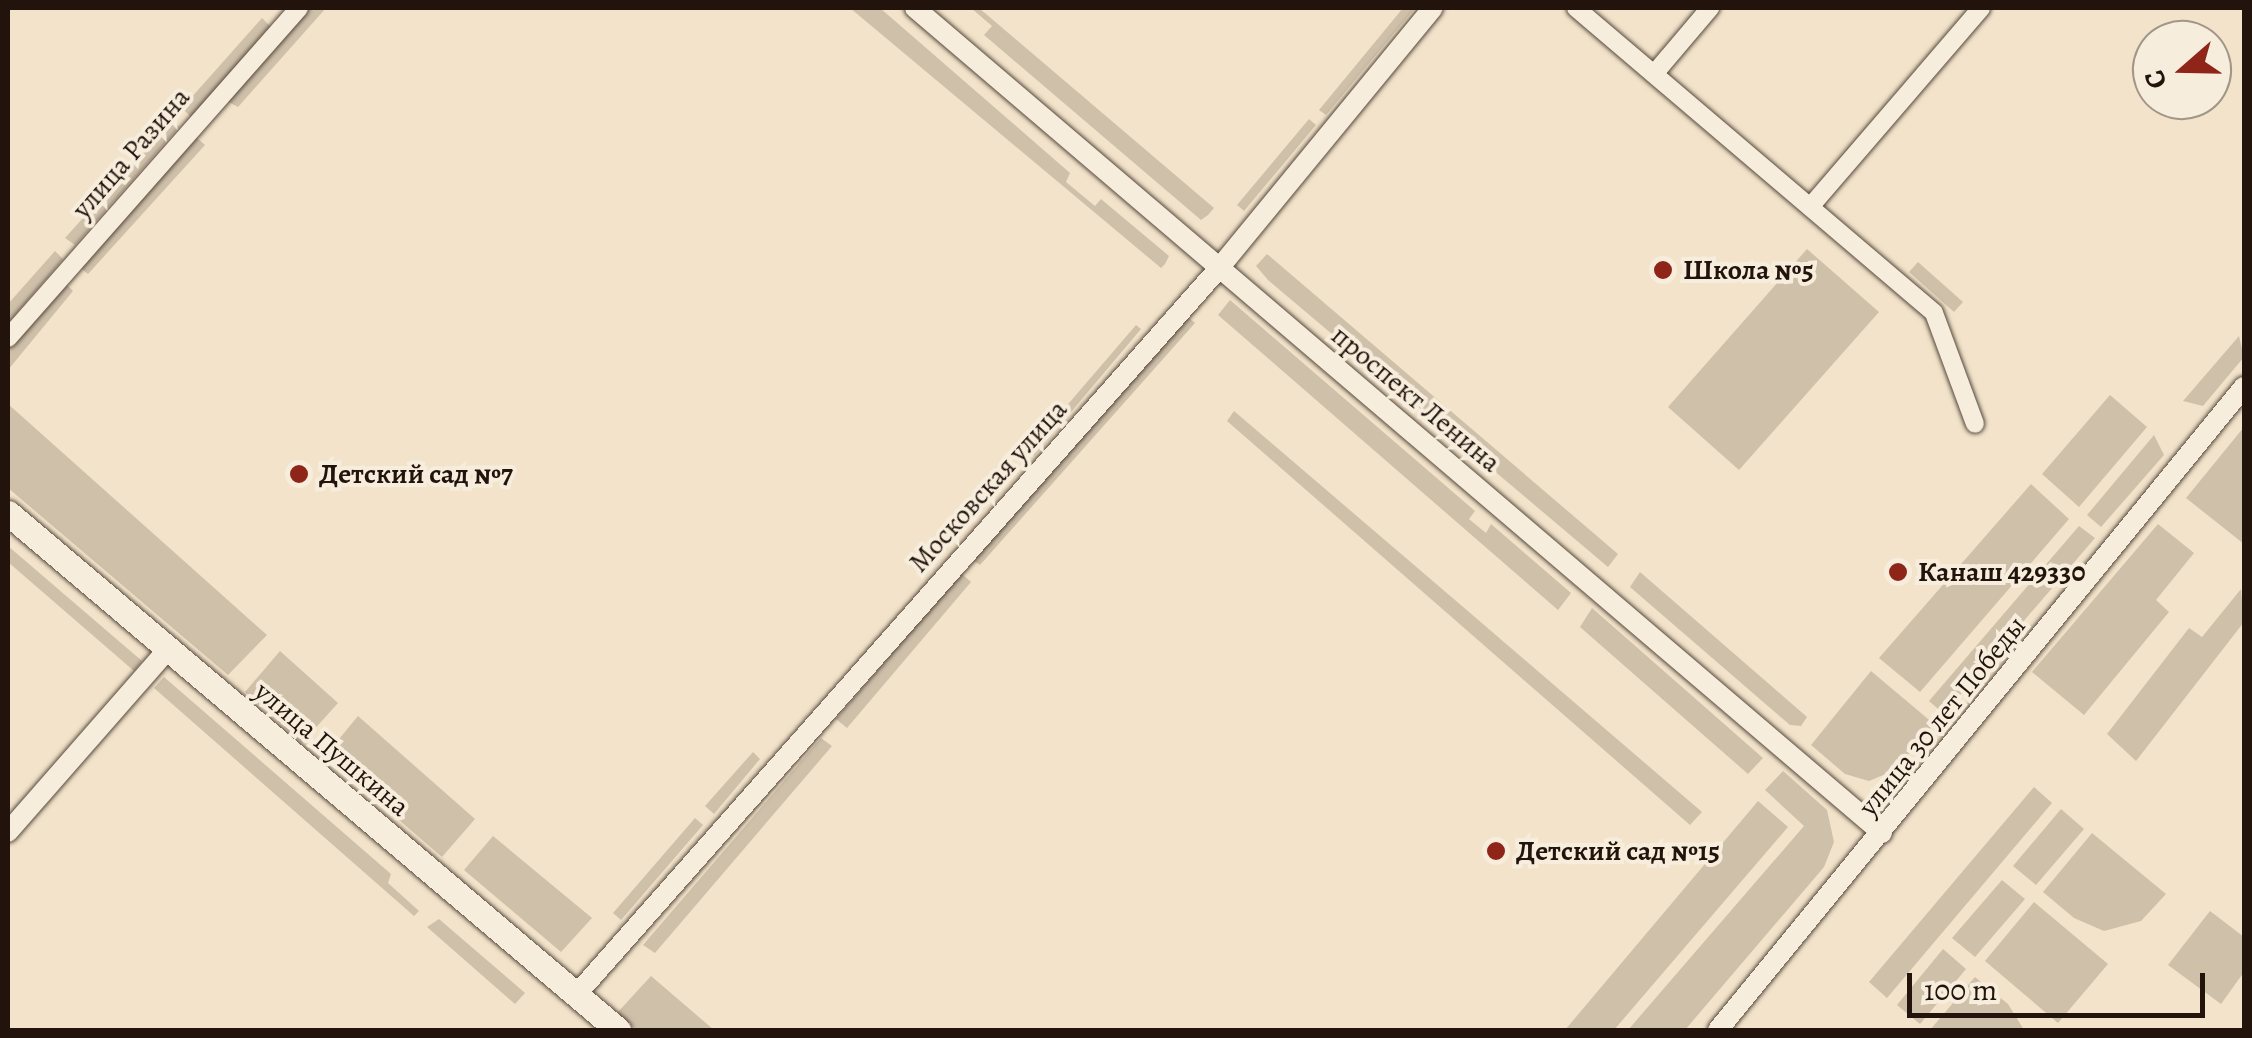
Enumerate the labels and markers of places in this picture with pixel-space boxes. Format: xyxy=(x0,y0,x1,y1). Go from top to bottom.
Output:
place label: Школа №5 xyxy=(1683,253,1814,287)
marker: Школа №5 xyxy=(1652,259,1674,281)
place label: Детский сад №7 xyxy=(319,457,513,491)
marker: Детский сад №7 xyxy=(288,463,310,485)
place label: Канаш 429330 xyxy=(1918,555,2085,589)
marker: Канаш 429330 xyxy=(1887,561,1909,583)
place label: Детский сад №15 xyxy=(1516,834,1720,868)
marker: Детский сад №15 xyxy=(1485,840,1507,862)

